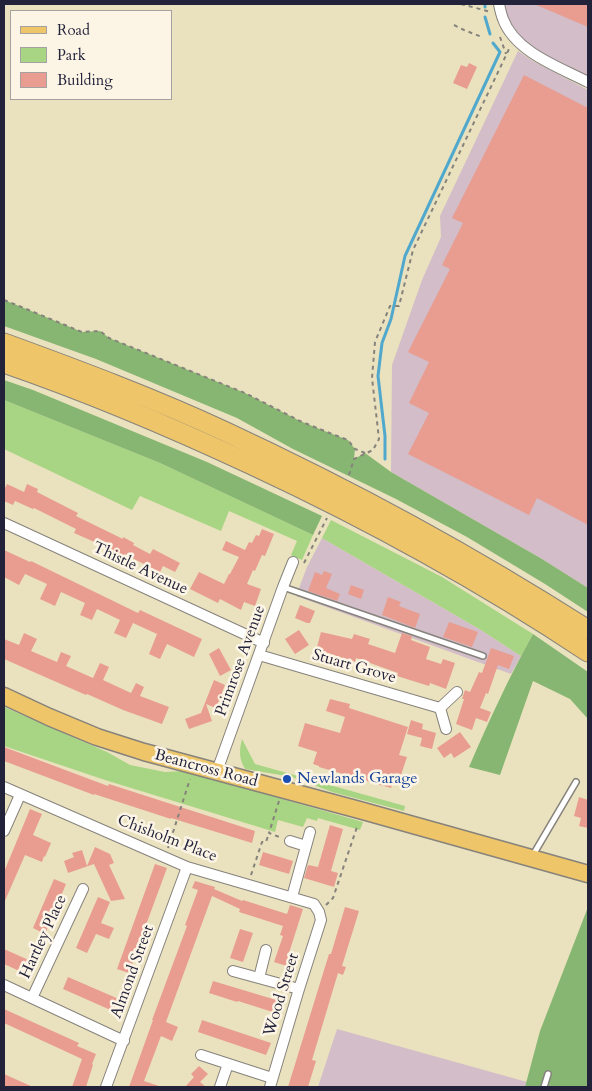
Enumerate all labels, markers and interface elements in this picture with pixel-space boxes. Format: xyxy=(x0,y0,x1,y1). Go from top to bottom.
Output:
legend xyxy=(10,10,172,100)
text: Road xyxy=(57,20,90,40)
text: Park xyxy=(57,45,86,65)
text: Building xyxy=(57,70,113,90)
street label: Thistle Avenue xyxy=(89,539,191,599)
street label: Primrose Avenue xyxy=(212,603,270,719)
street label: Stuart Grove xyxy=(310,646,398,688)
street label: Beancross Road xyxy=(152,746,260,792)
place label: Newlands Garage xyxy=(297,769,418,789)
marker: Newlands Garage xyxy=(281,773,293,785)
street label: Chisholm Place xyxy=(114,811,220,867)
street label: Hartley Place xyxy=(16,892,72,982)
street label: Almond Street xyxy=(107,923,159,1021)
street label: Wood Street xyxy=(260,951,304,1039)

